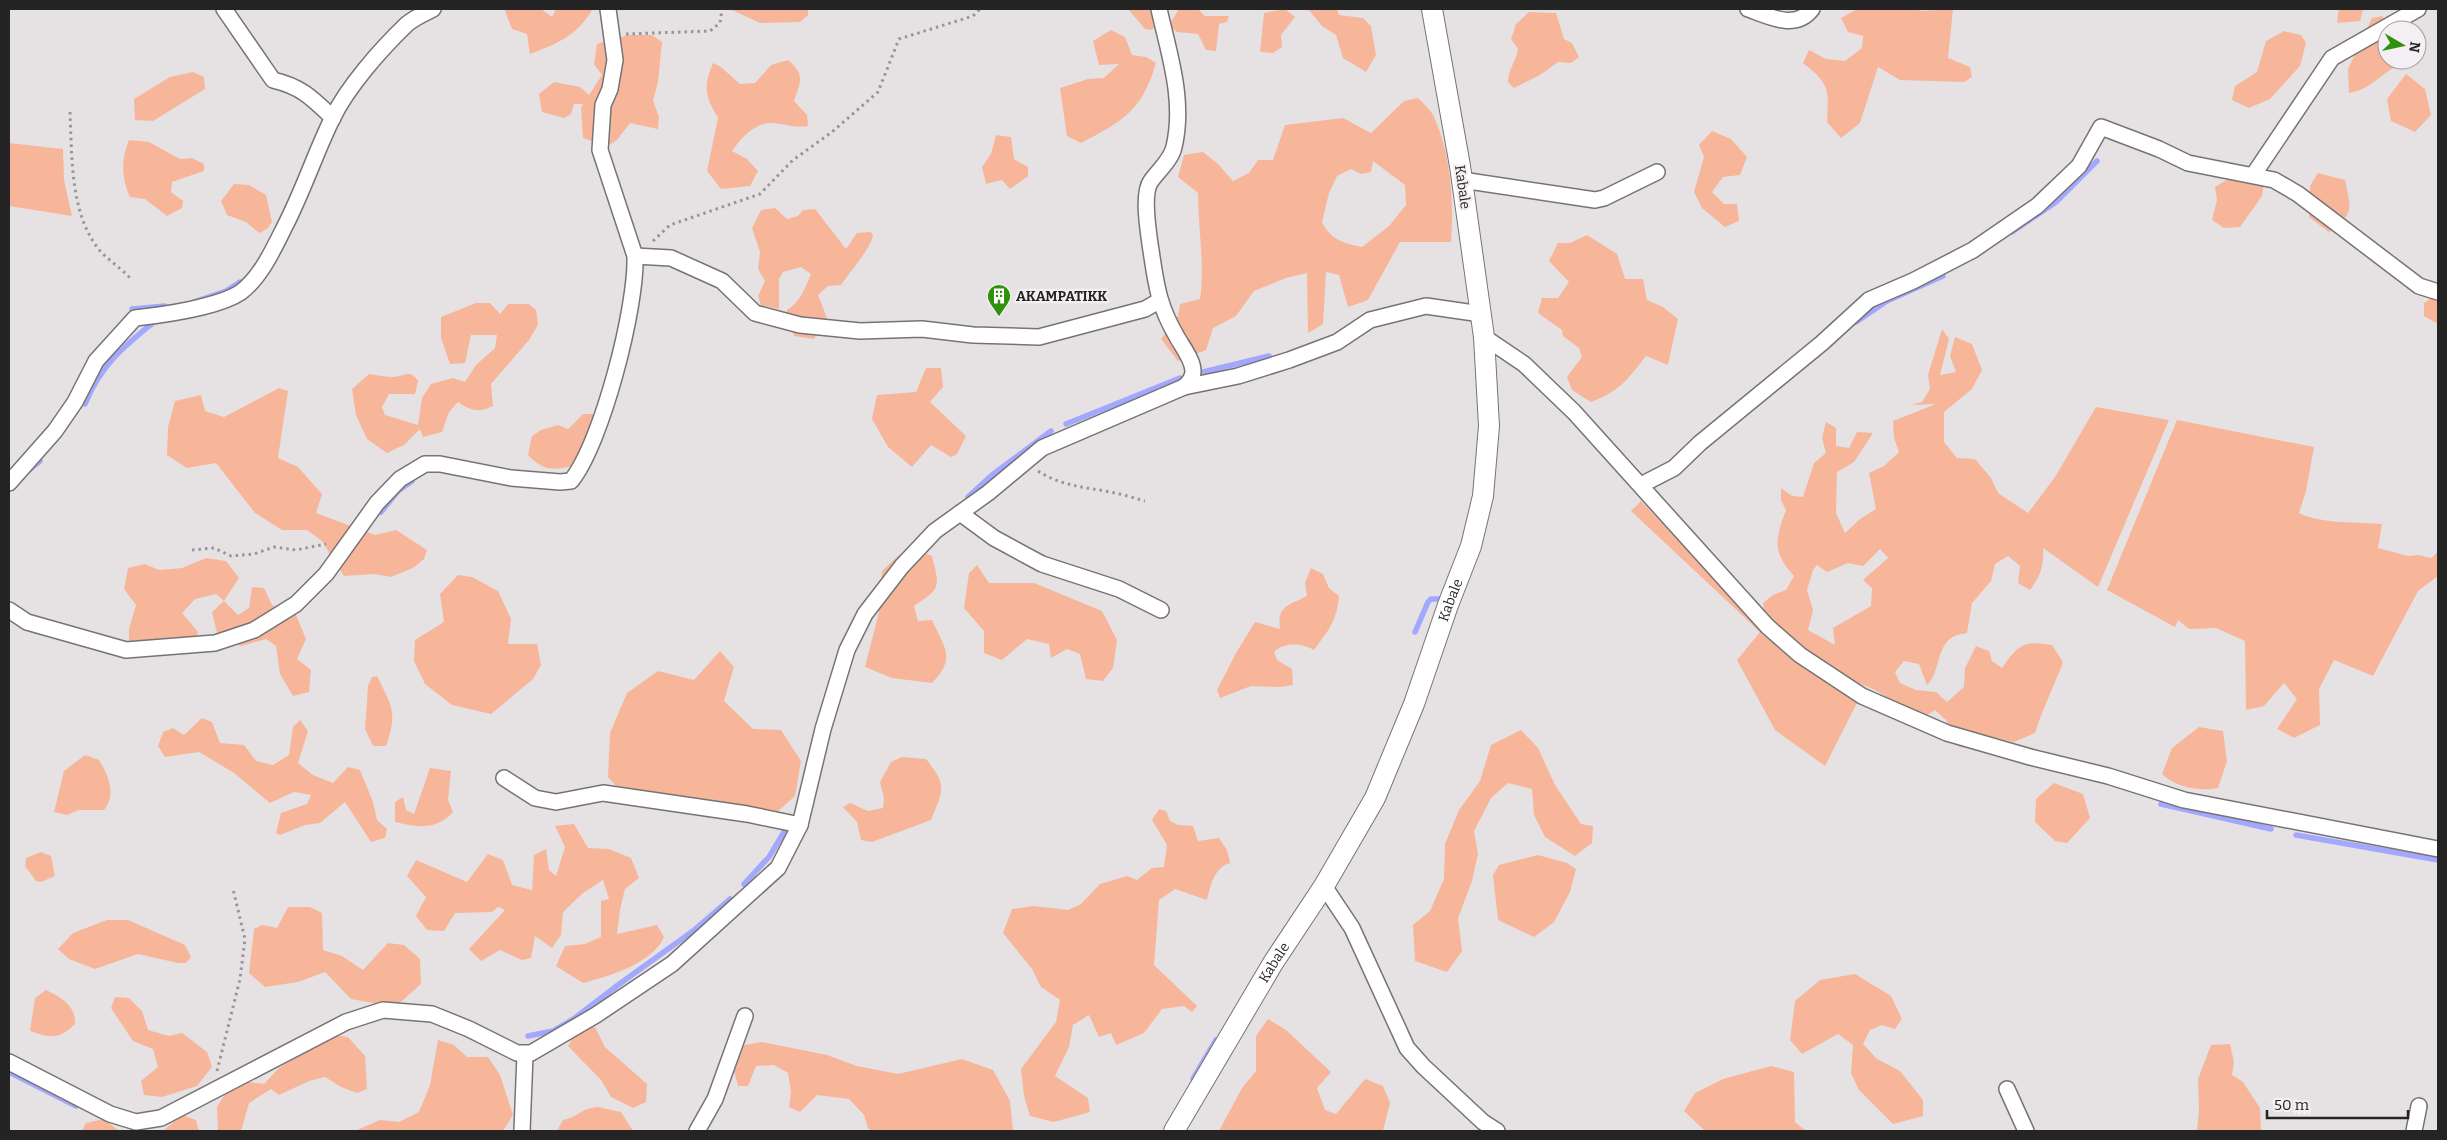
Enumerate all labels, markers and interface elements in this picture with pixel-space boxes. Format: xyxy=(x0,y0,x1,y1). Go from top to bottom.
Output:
north arrow xyxy=(2377,20,2427,70)
text: N xyxy=(2405,40,2424,54)
street label: Kabale xyxy=(1451,164,1474,210)
building icon: AKAMPATIKK xyxy=(986,283,1012,317)
place label: AKAMPATIKK xyxy=(1016,288,1107,305)
street label: Kabale xyxy=(1435,576,1466,624)
street label: Kabale xyxy=(1255,939,1293,986)
scale bar xyxy=(2267,1088,2408,1120)
text: 50 m xyxy=(2274,1096,2310,1114)

